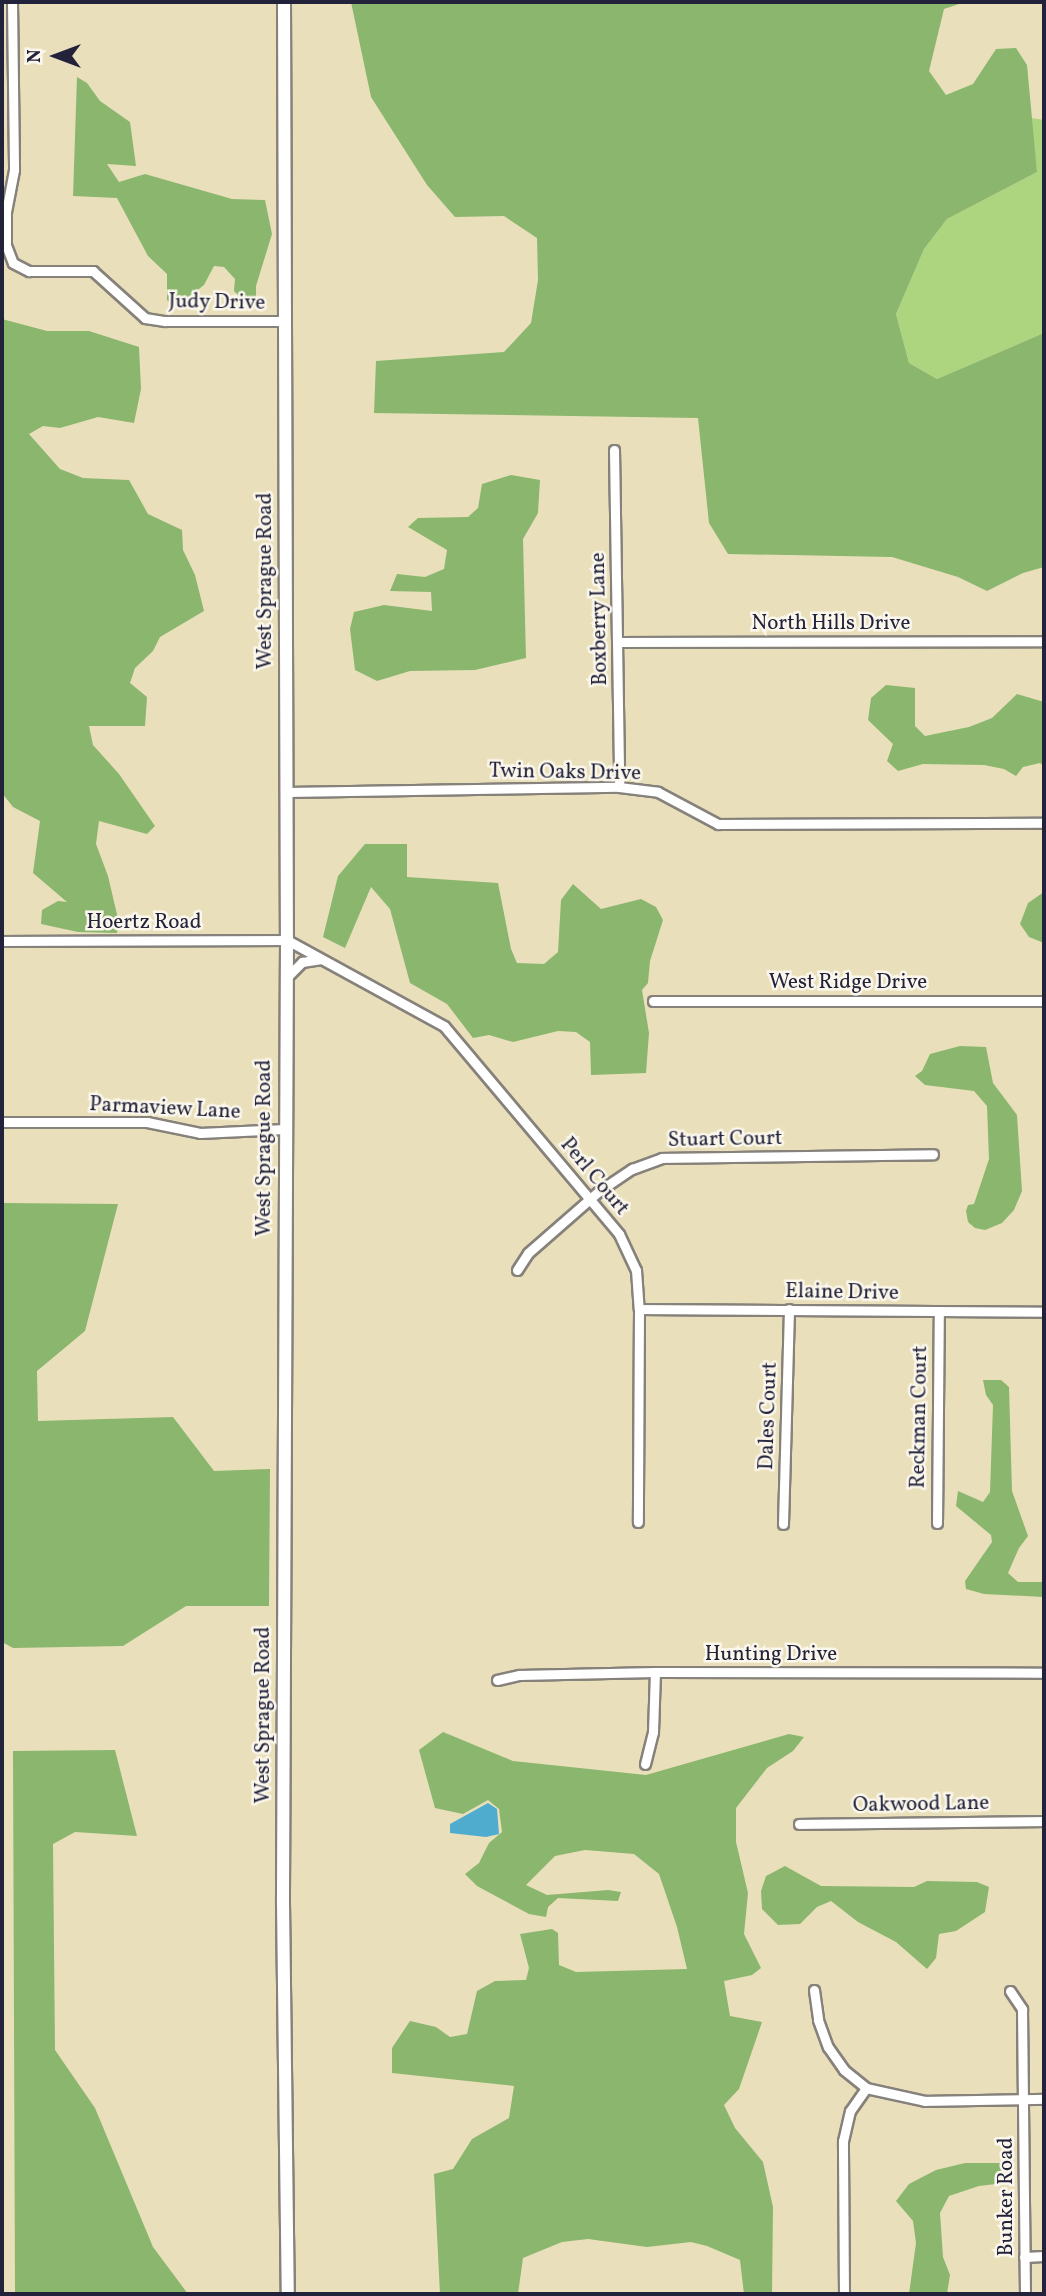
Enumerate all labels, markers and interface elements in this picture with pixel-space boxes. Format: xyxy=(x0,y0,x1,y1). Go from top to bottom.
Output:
north arrow xyxy=(21,21,91,91)
text: N xyxy=(22,49,48,63)
street label: Judy Drive xyxy=(168,290,266,316)
street label: West Sprague Road xyxy=(253,493,279,669)
street label: Boxberry Lane xyxy=(586,552,614,686)
street label: North Hills Drive xyxy=(752,611,910,637)
street label: Twin Oaks Drive xyxy=(489,759,641,787)
street label: Hoertz Road xyxy=(86,910,202,936)
street label: West Ridge Drive xyxy=(769,970,927,996)
street label: West Sprague Road xyxy=(252,1060,278,1236)
street label: Parmaview Lane xyxy=(88,1092,242,1126)
street label: Stuart Court xyxy=(668,1126,782,1154)
street label: Perl Court xyxy=(554,1133,634,1221)
street label: Elaine Drive xyxy=(785,1279,899,1307)
street label: Reckman Court xyxy=(906,1345,934,1489)
street label: Dales Court xyxy=(755,1362,783,1470)
street label: West Sprague Road xyxy=(251,1627,277,1803)
street label: Hunting Drive xyxy=(705,1642,837,1668)
street label: Oakwood Lane xyxy=(853,1791,989,1819)
street label: Bunker Road xyxy=(994,2138,1020,2256)

